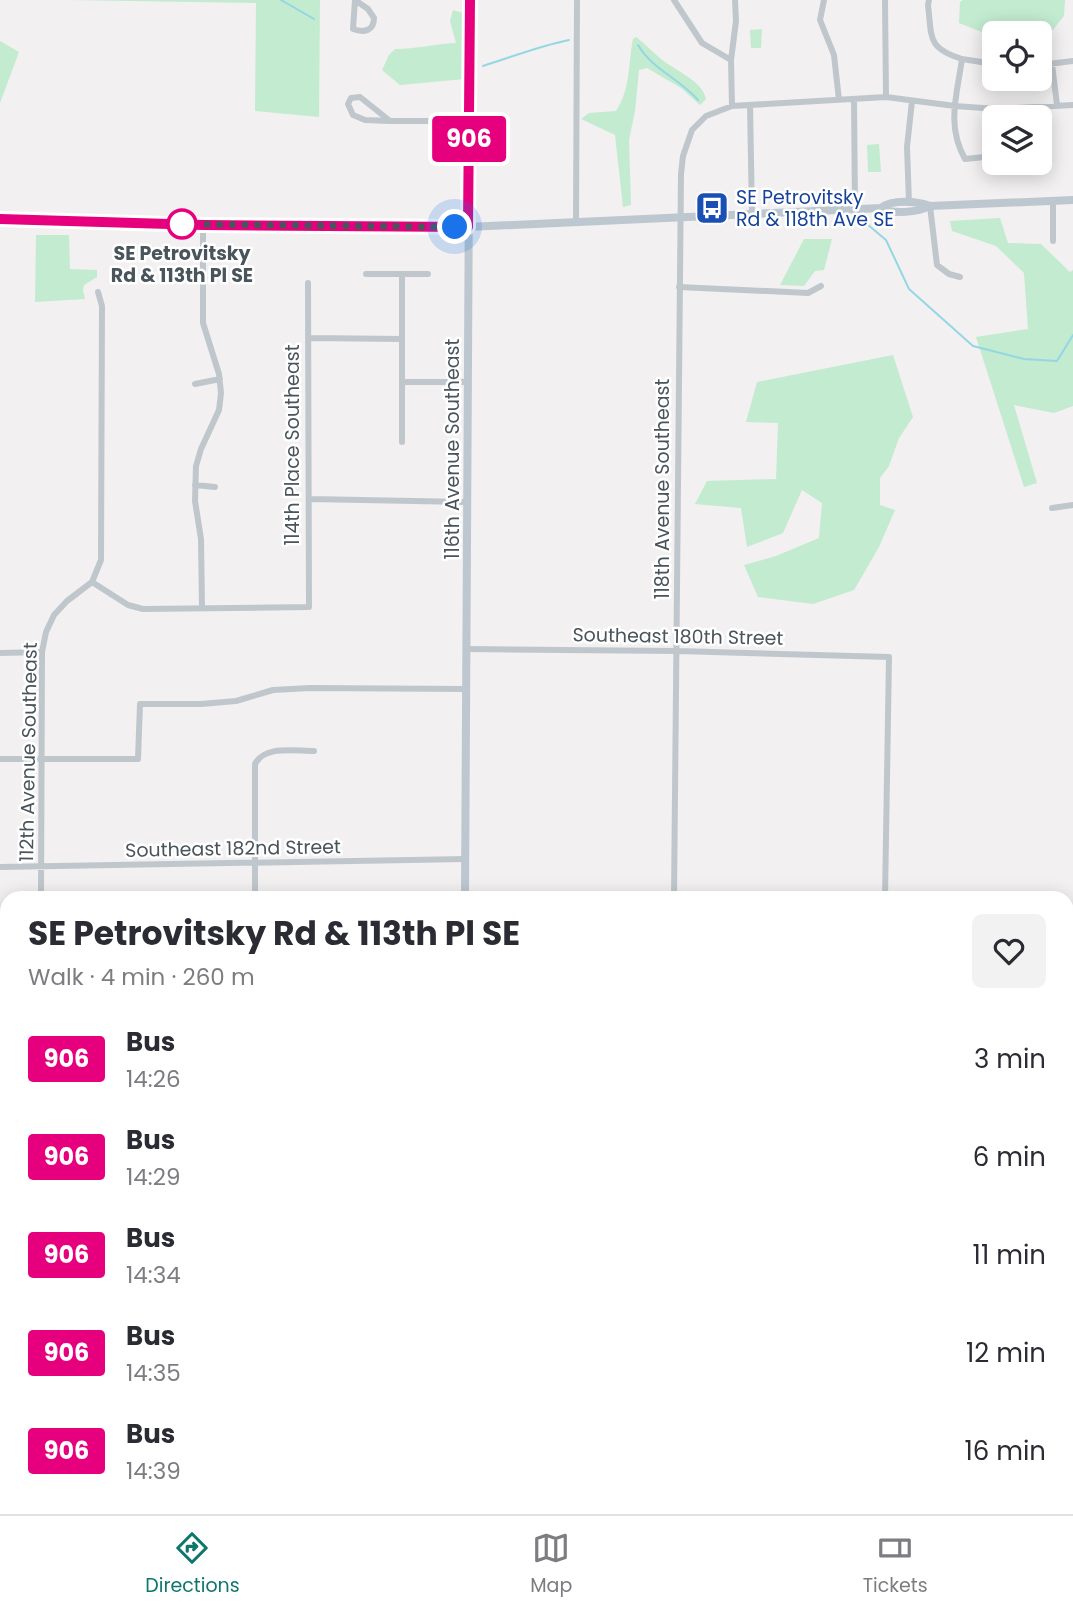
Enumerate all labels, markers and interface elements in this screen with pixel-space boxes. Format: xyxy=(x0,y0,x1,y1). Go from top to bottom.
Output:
map controls xyxy=(982,21,1052,175)
button: locate xyxy=(982,21,1052,91)
button: layers xyxy=(982,105,1052,175)
line badge: 906 xyxy=(429,116,509,162)
text: 906 xyxy=(446,122,492,155)
place label: SE Petrovitsky Rd & 118th Ave SE xyxy=(736,184,894,233)
bus stop icon: SE Petrovitsky Rd & 118th Ave SE xyxy=(693,189,731,227)
marker: SE Petrovitsky Rd & 113th Pl SE xyxy=(167,209,197,239)
your location xyxy=(437,209,472,244)
place label: SE Petrovitsky Rd & 113th Pl SE xyxy=(111,240,253,289)
street label: 116th Avenue Southeast xyxy=(439,339,466,559)
street label: 114th Place Southeast xyxy=(279,344,306,546)
street label: 118th Avenue Southeast xyxy=(649,379,676,599)
street label: Southeast 180th Street xyxy=(572,621,784,652)
street label: 112th Avenue Southeast xyxy=(13,642,44,862)
street label: Southeast 182nd Street xyxy=(125,833,341,864)
text: SE Petrovitsky Rd & 113th Pl SE xyxy=(28,910,520,957)
button: heart xyxy=(972,914,1046,988)
text: Walk · 4 min · 260 m xyxy=(28,961,255,993)
text: Bus xyxy=(126,1024,175,1060)
text: 3 min xyxy=(974,1041,1046,1077)
text: 906 xyxy=(44,1042,89,1075)
text: 14:26 xyxy=(126,1063,181,1095)
text: Bus xyxy=(126,1122,175,1158)
text: 6 min xyxy=(973,1139,1046,1175)
text: 906 xyxy=(44,1140,89,1173)
text: 14:29 xyxy=(126,1161,180,1193)
text: Bus xyxy=(126,1220,175,1256)
text: 11 min xyxy=(973,1237,1046,1273)
text: 906 xyxy=(44,1238,89,1271)
text: 14:34 xyxy=(126,1259,181,1291)
text: Bus xyxy=(126,1318,175,1354)
text: 12 min xyxy=(966,1335,1046,1371)
text: 906 xyxy=(44,1336,89,1369)
text: 14:35 xyxy=(126,1357,181,1389)
text: Bus xyxy=(126,1416,175,1452)
text: 16 min xyxy=(964,1433,1046,1469)
text: 906 xyxy=(44,1434,89,1467)
text: 14:39 xyxy=(126,1455,181,1487)
tab: Directions xyxy=(145,1529,240,1600)
tab: Map xyxy=(530,1529,572,1600)
tab: Tickets xyxy=(863,1529,928,1600)

